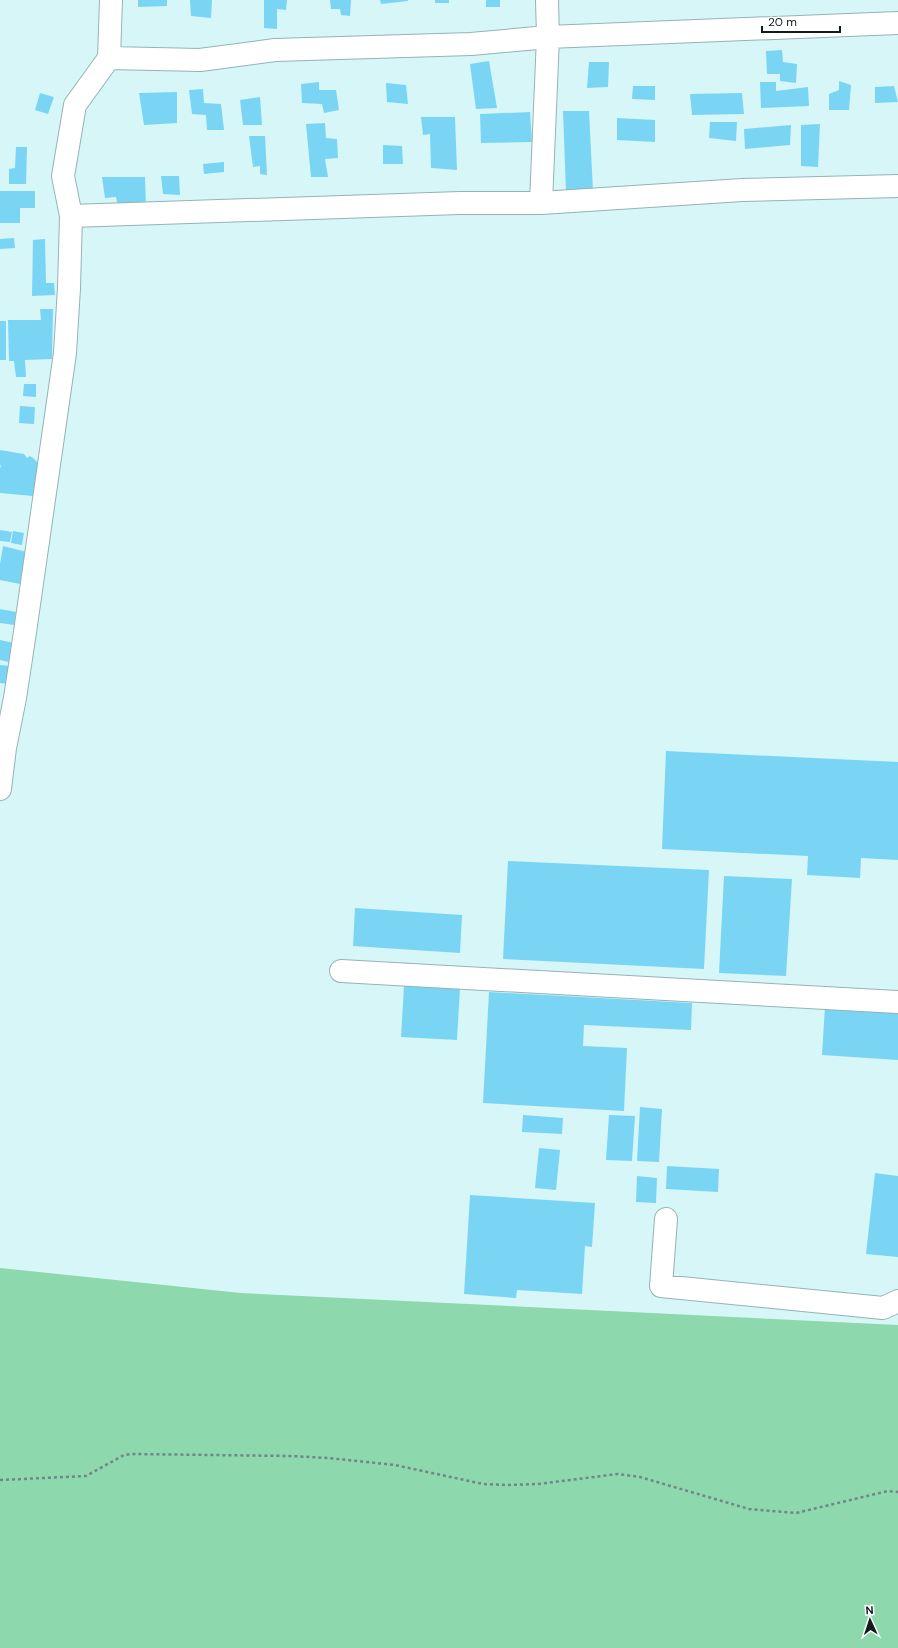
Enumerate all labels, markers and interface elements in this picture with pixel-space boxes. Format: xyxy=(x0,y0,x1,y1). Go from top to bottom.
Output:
scale bar xyxy=(762,8,840,34)
text: 20 m xyxy=(768,14,797,30)
north arrow xyxy=(850,1600,890,1640)
text: N xyxy=(865,1603,874,1617)

